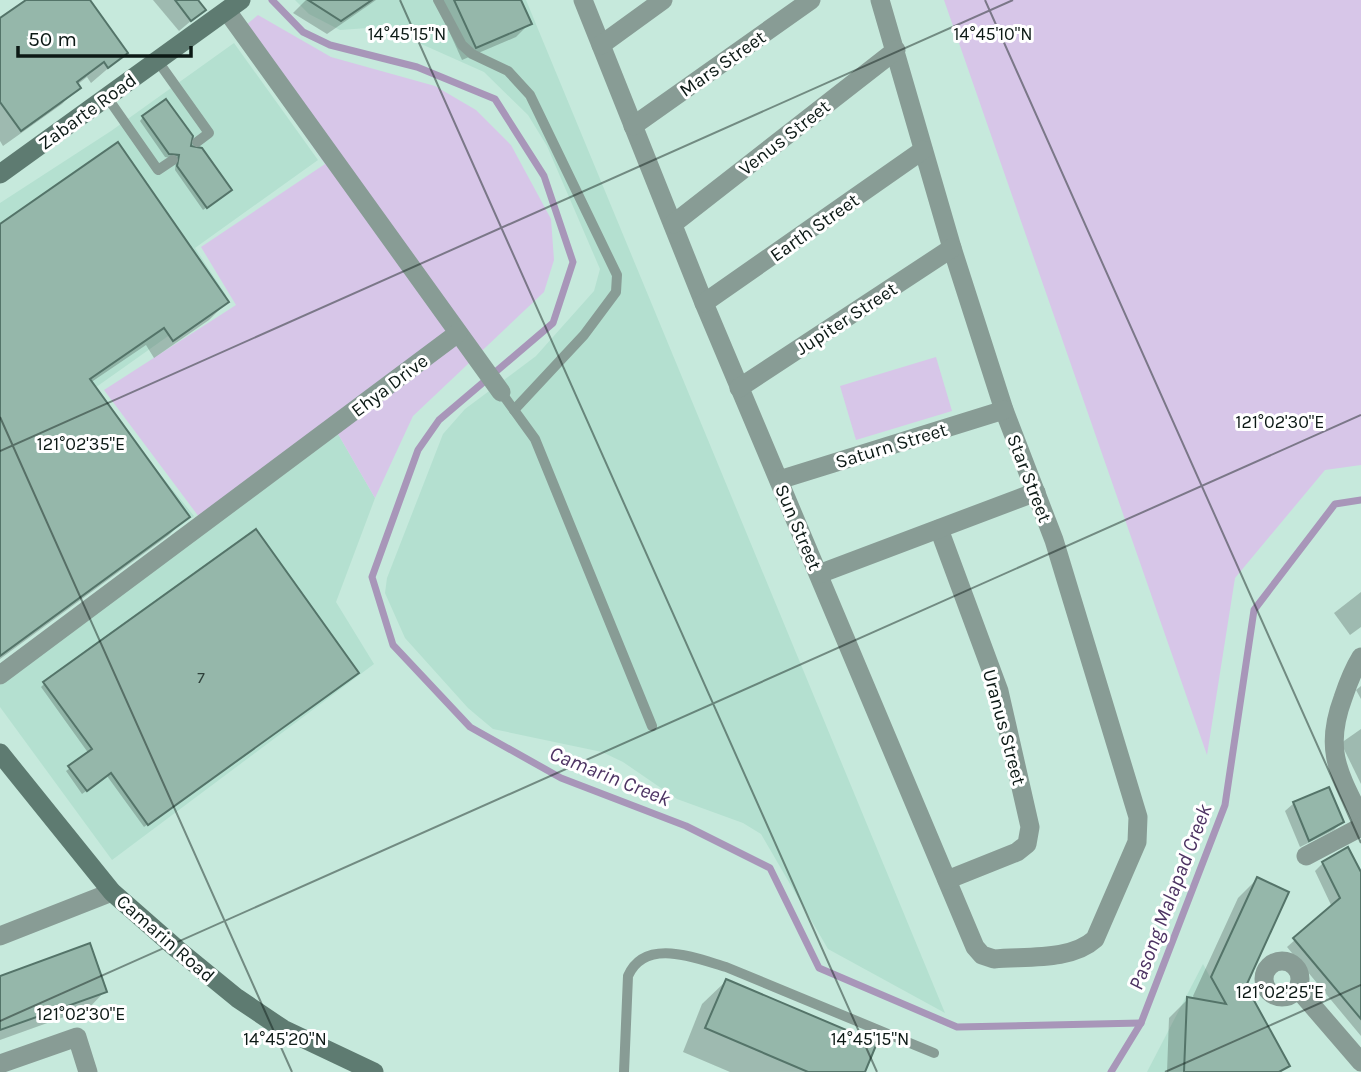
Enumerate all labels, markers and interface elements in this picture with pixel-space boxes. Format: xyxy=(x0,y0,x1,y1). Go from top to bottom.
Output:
scale bar xyxy=(18,14,191,58)
text: 14°45'15"N xyxy=(368,23,446,45)
text: 14°45'10"N xyxy=(953,23,1033,45)
street label: Mars Street xyxy=(675,26,770,102)
text: 50 m xyxy=(28,27,77,51)
street label: Zabarte Road xyxy=(34,69,141,155)
street label: Venus Street xyxy=(735,95,835,180)
street label: Earth Street xyxy=(766,189,863,266)
street label: Jupiter Street xyxy=(792,278,901,360)
street label: Ehya Drive xyxy=(347,350,432,422)
text: 121°02'30"E xyxy=(1236,411,1324,433)
street label: Saturn Street xyxy=(833,419,950,473)
street label: Star Street xyxy=(1002,431,1056,526)
text: 121°02'35"E xyxy=(37,433,125,455)
street label: Sun Street xyxy=(770,481,826,574)
street label: Uranus Street xyxy=(978,667,1030,788)
house number: 7 xyxy=(197,668,205,687)
water label: Camarin Creek xyxy=(546,741,674,811)
water label: Pasong Malapad Creek xyxy=(1124,801,1217,993)
street label: Camarin Road xyxy=(112,890,219,987)
text: 121°02'25"E xyxy=(1236,981,1324,1003)
text: 121°02'30"E xyxy=(37,1003,125,1025)
text: 14°45'20"N xyxy=(243,1028,327,1050)
text: 14°45'15"N xyxy=(831,1028,909,1050)

